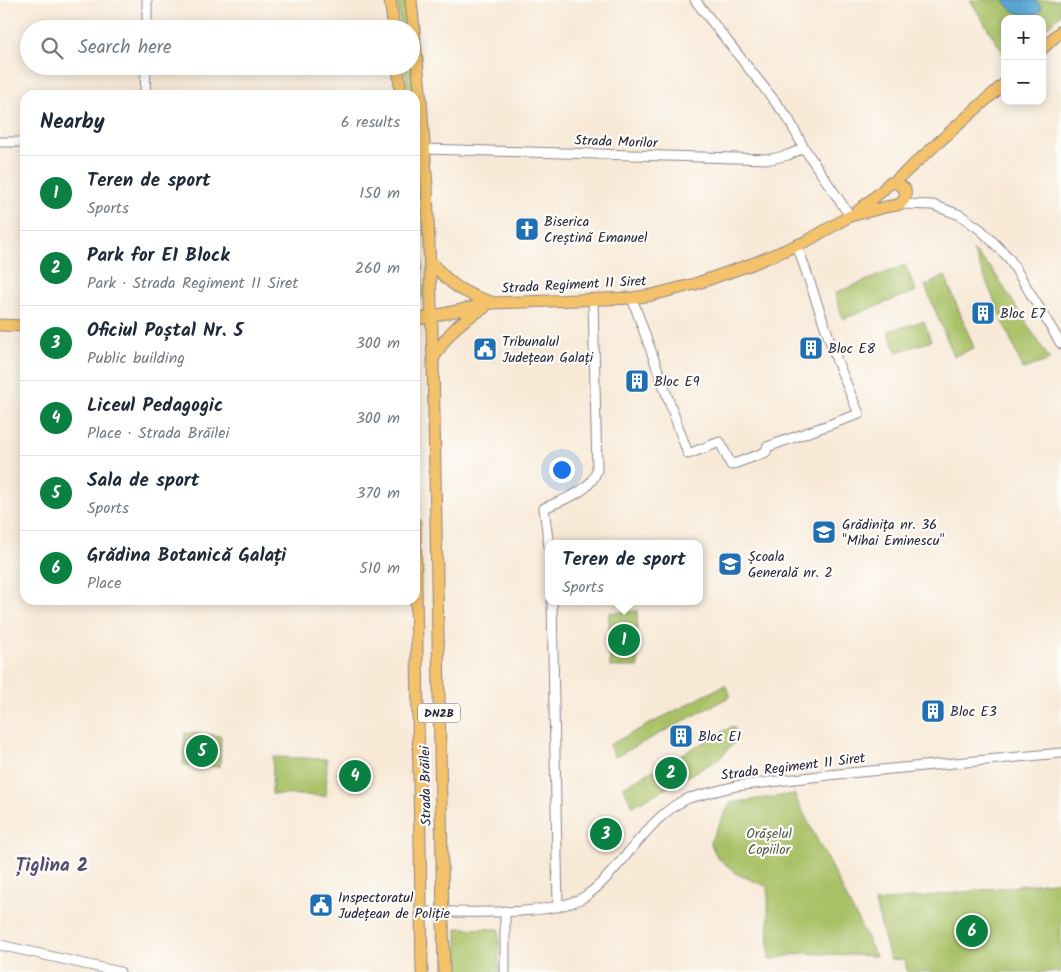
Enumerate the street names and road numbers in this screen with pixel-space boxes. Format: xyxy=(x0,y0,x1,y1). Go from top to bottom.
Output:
street label: Strada Morilor xyxy=(574,130,659,154)
street label: Strada Regiment 11 Siret xyxy=(501,270,648,300)
road number: DN2B xyxy=(418,704,460,722)
street label: Strada Brăilei xyxy=(414,745,438,826)
street label: Strada Regiment 11 Siret xyxy=(720,747,867,787)

